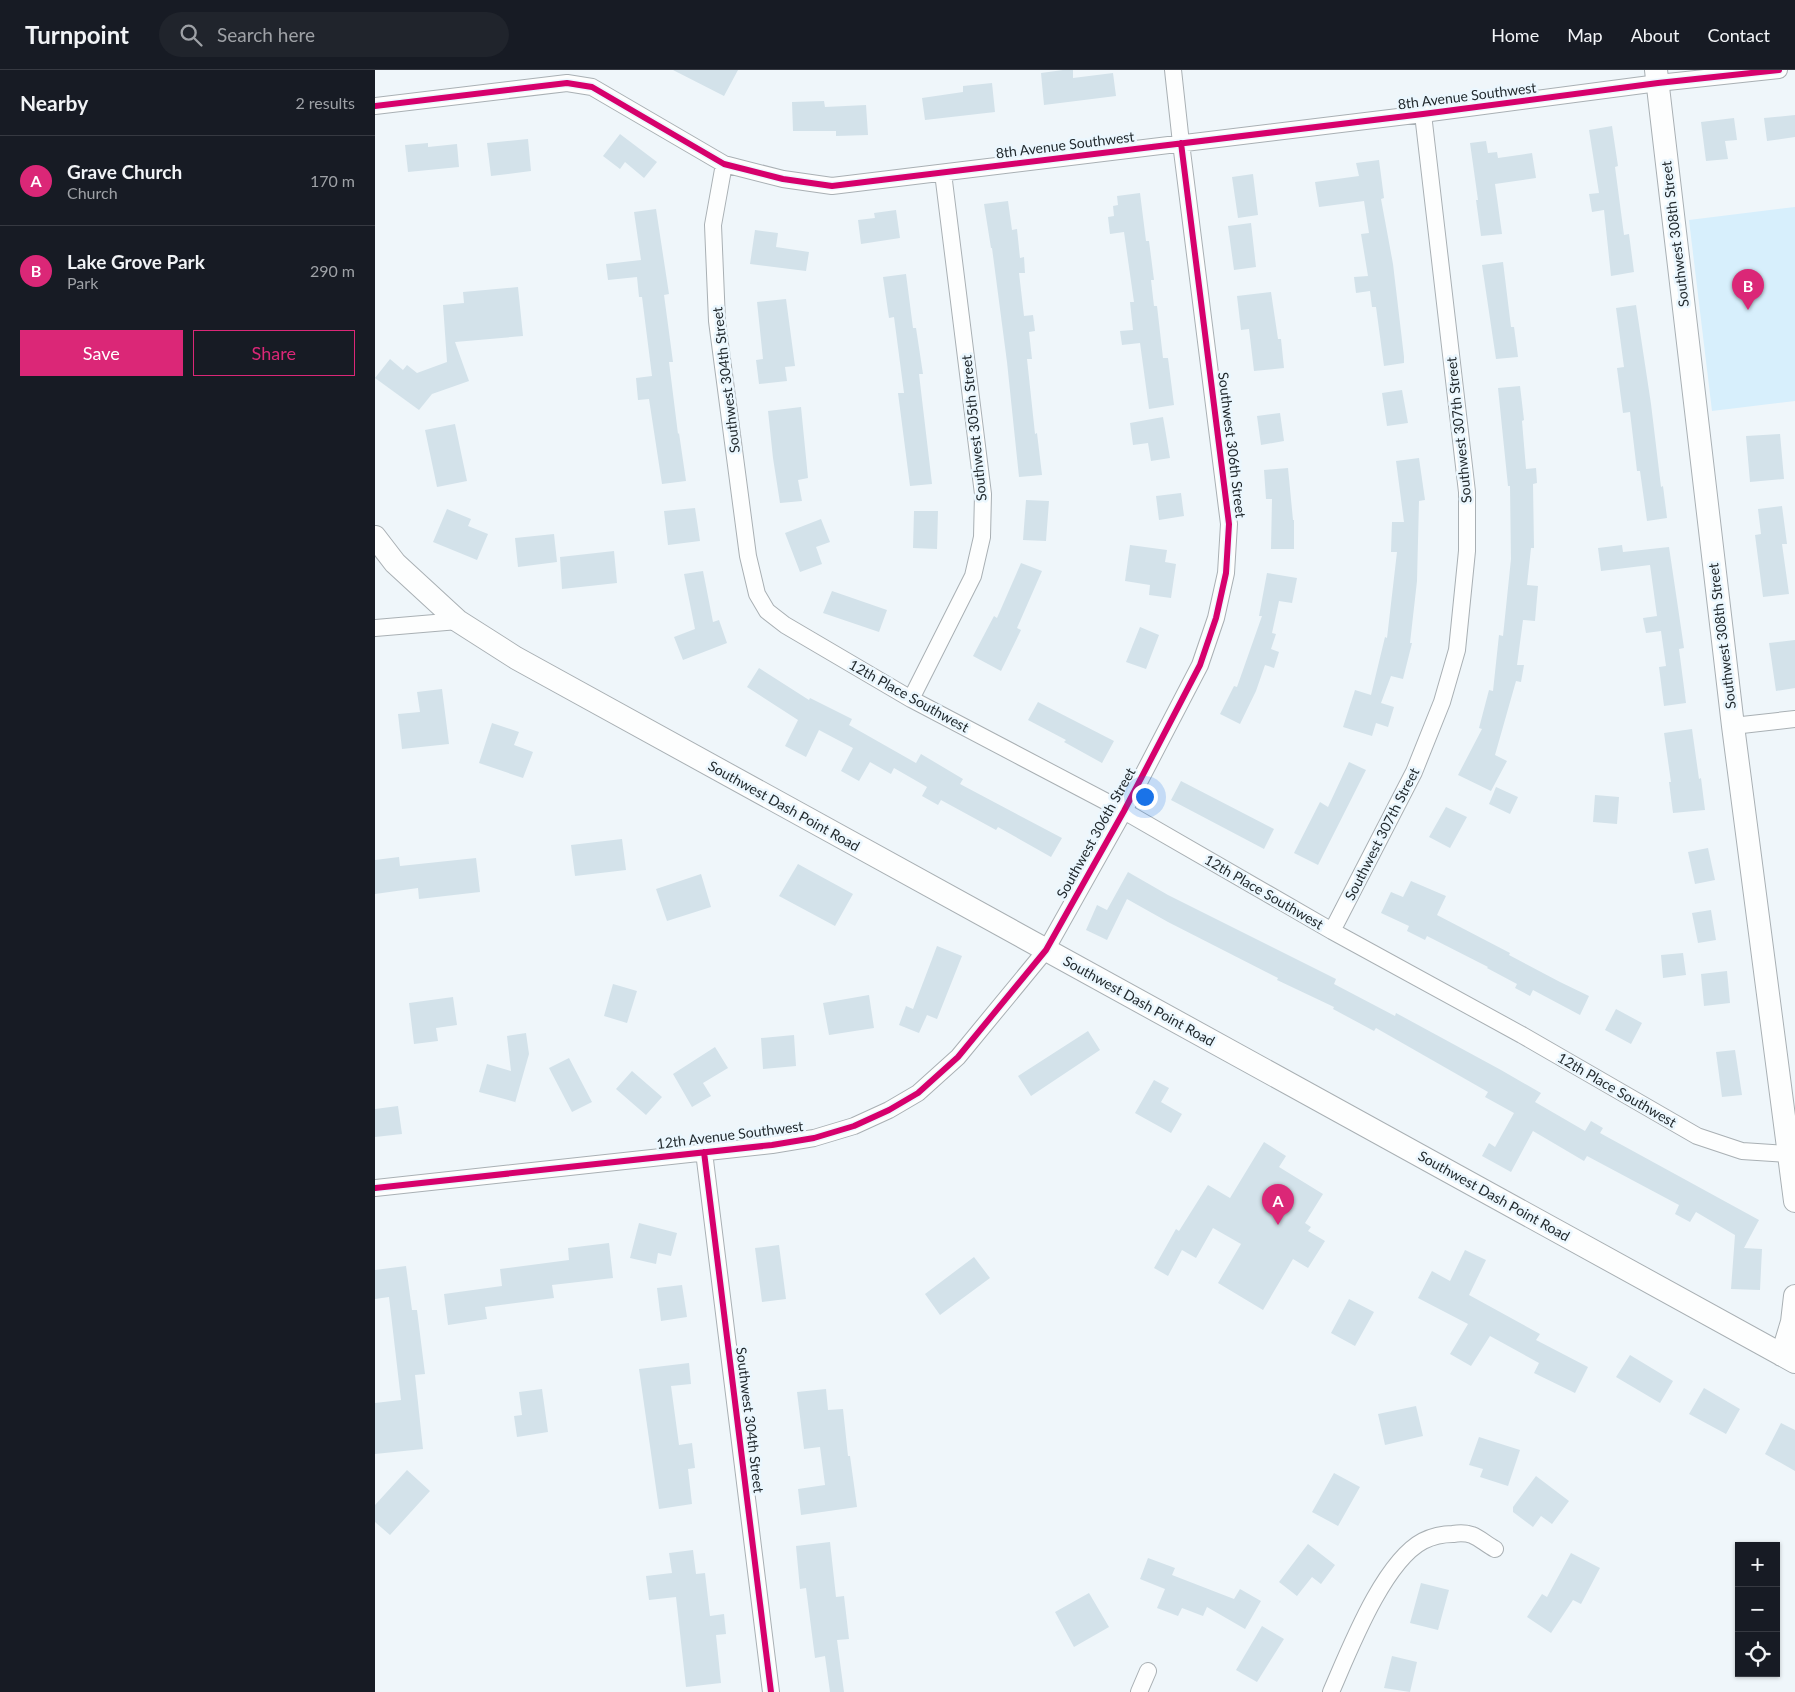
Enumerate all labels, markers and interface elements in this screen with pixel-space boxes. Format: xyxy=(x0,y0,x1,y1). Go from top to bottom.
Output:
search box xyxy=(159,12,509,57)
text: Turnpoint xyxy=(25,20,129,49)
icon: search xyxy=(177,21,205,49)
text: Search here xyxy=(217,23,315,46)
text: Home xyxy=(1491,24,1539,46)
text: Map xyxy=(1567,24,1603,46)
text: About xyxy=(1631,24,1680,46)
text: Contact xyxy=(1708,24,1770,46)
street label: 8th Avenue Southwest xyxy=(1397,79,1537,112)
text: Nearby xyxy=(20,90,88,115)
text: 2 results xyxy=(295,93,355,112)
street label: 8th Avenue Southwest xyxy=(995,128,1135,161)
text: Grave Church xyxy=(67,160,182,183)
street label: Southwest 308th Street xyxy=(1657,160,1692,308)
text: A xyxy=(30,171,42,190)
text: 170 m xyxy=(310,171,355,190)
text: Church xyxy=(67,183,118,202)
text: Lake Grove Park xyxy=(67,250,205,273)
text: B xyxy=(31,261,41,280)
text: 290 m xyxy=(310,261,355,280)
pin: B xyxy=(1732,269,1764,310)
text: Park xyxy=(67,273,98,292)
street label: Southwest 304th Street xyxy=(708,306,743,454)
button: Save xyxy=(20,330,183,376)
button: Share xyxy=(193,330,355,376)
street label: Southwest 305th Street xyxy=(957,354,990,502)
street label: Southwest 307th Street xyxy=(1442,356,1475,504)
street label: Southwest 306th Street xyxy=(1215,371,1250,519)
street label: Southwest 308th Street xyxy=(1704,562,1739,710)
street label: 12th Place Southwest xyxy=(846,656,972,736)
street label: Southwest Dash Point Road xyxy=(705,757,863,854)
street label: Southwest 306th Street xyxy=(1053,764,1139,901)
street label: Southwest 307th Street xyxy=(1341,765,1422,903)
your location xyxy=(1132,784,1158,810)
street label: 12th Place Southwest xyxy=(1202,851,1327,932)
street label: Southwest Dash Point Road xyxy=(1060,952,1218,1049)
street label: 12th Place Southwest xyxy=(1555,1049,1680,1130)
street label: 12th Avenue Southwest xyxy=(656,1117,804,1152)
street label: Southwest Dash Point Road xyxy=(1415,1147,1573,1244)
pin: A xyxy=(1262,1184,1294,1225)
street label: Southwest 304th Street xyxy=(733,1346,768,1494)
map controls xyxy=(1735,1542,1780,1677)
button: + xyxy=(1735,1542,1780,1587)
button: − xyxy=(1735,1587,1780,1632)
button: locate xyxy=(1735,1632,1780,1677)

